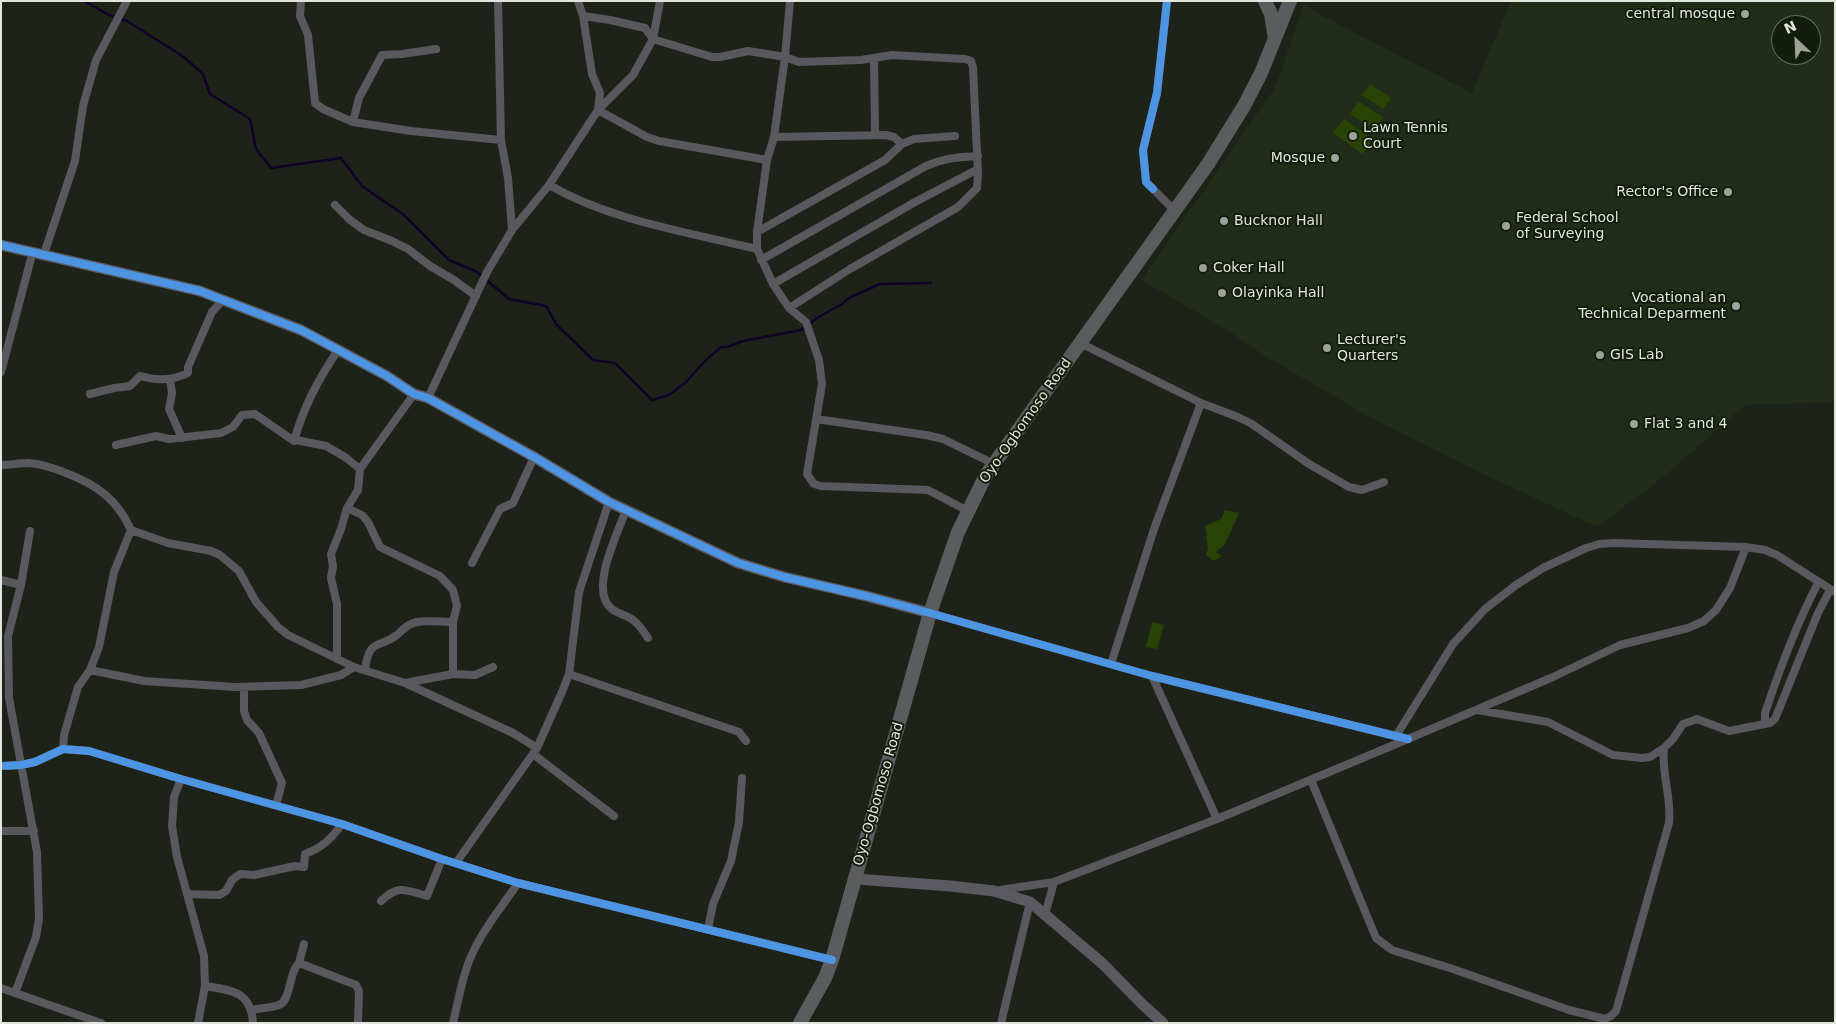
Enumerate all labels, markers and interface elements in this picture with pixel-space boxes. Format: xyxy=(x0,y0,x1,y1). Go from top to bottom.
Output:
place label: central mosque xyxy=(1626,6,1735,22)
marker: central mosque xyxy=(1739,8,1751,20)
north arrow xyxy=(1771,15,1821,65)
text: N xyxy=(1781,18,1799,37)
place label: Lawn Tennis Court xyxy=(1363,120,1448,152)
marker: Lawn Tennis Court xyxy=(1347,130,1359,142)
place label: Mosque xyxy=(1271,150,1325,166)
marker: Mosque xyxy=(1329,152,1341,164)
place label: Rector's Office xyxy=(1616,184,1718,200)
marker: Rector's Office xyxy=(1722,186,1734,198)
place label: Federal School of Surveying xyxy=(1516,210,1619,242)
place label: Bucknor Hall xyxy=(1234,213,1323,229)
marker: Bucknor Hall xyxy=(1218,215,1230,227)
marker: Federal School of Surveying xyxy=(1500,220,1512,232)
place label: Coker Hall xyxy=(1213,260,1285,276)
marker: Coker Hall xyxy=(1197,262,1209,274)
place label: Olayinka Hall xyxy=(1232,285,1324,301)
marker: Olayinka Hall xyxy=(1216,287,1228,299)
place label: Vocational an Technical Deparment xyxy=(1578,290,1726,322)
marker: Vocational an Technical Deparment xyxy=(1730,300,1742,312)
place label: Lecturer's Quarters xyxy=(1337,332,1406,364)
marker: Lecturer's Quarters xyxy=(1321,342,1333,354)
place label: GIS Lab xyxy=(1610,347,1664,363)
marker: GIS Lab xyxy=(1594,349,1606,361)
street label: Oyo-Ogbomoso Road xyxy=(977,355,1075,487)
place label: Flat 3 and 4 xyxy=(1644,416,1728,432)
marker: Flat 3 and 4 xyxy=(1628,418,1640,430)
street label: Oyo-Ogbomoso Road xyxy=(850,720,908,868)

